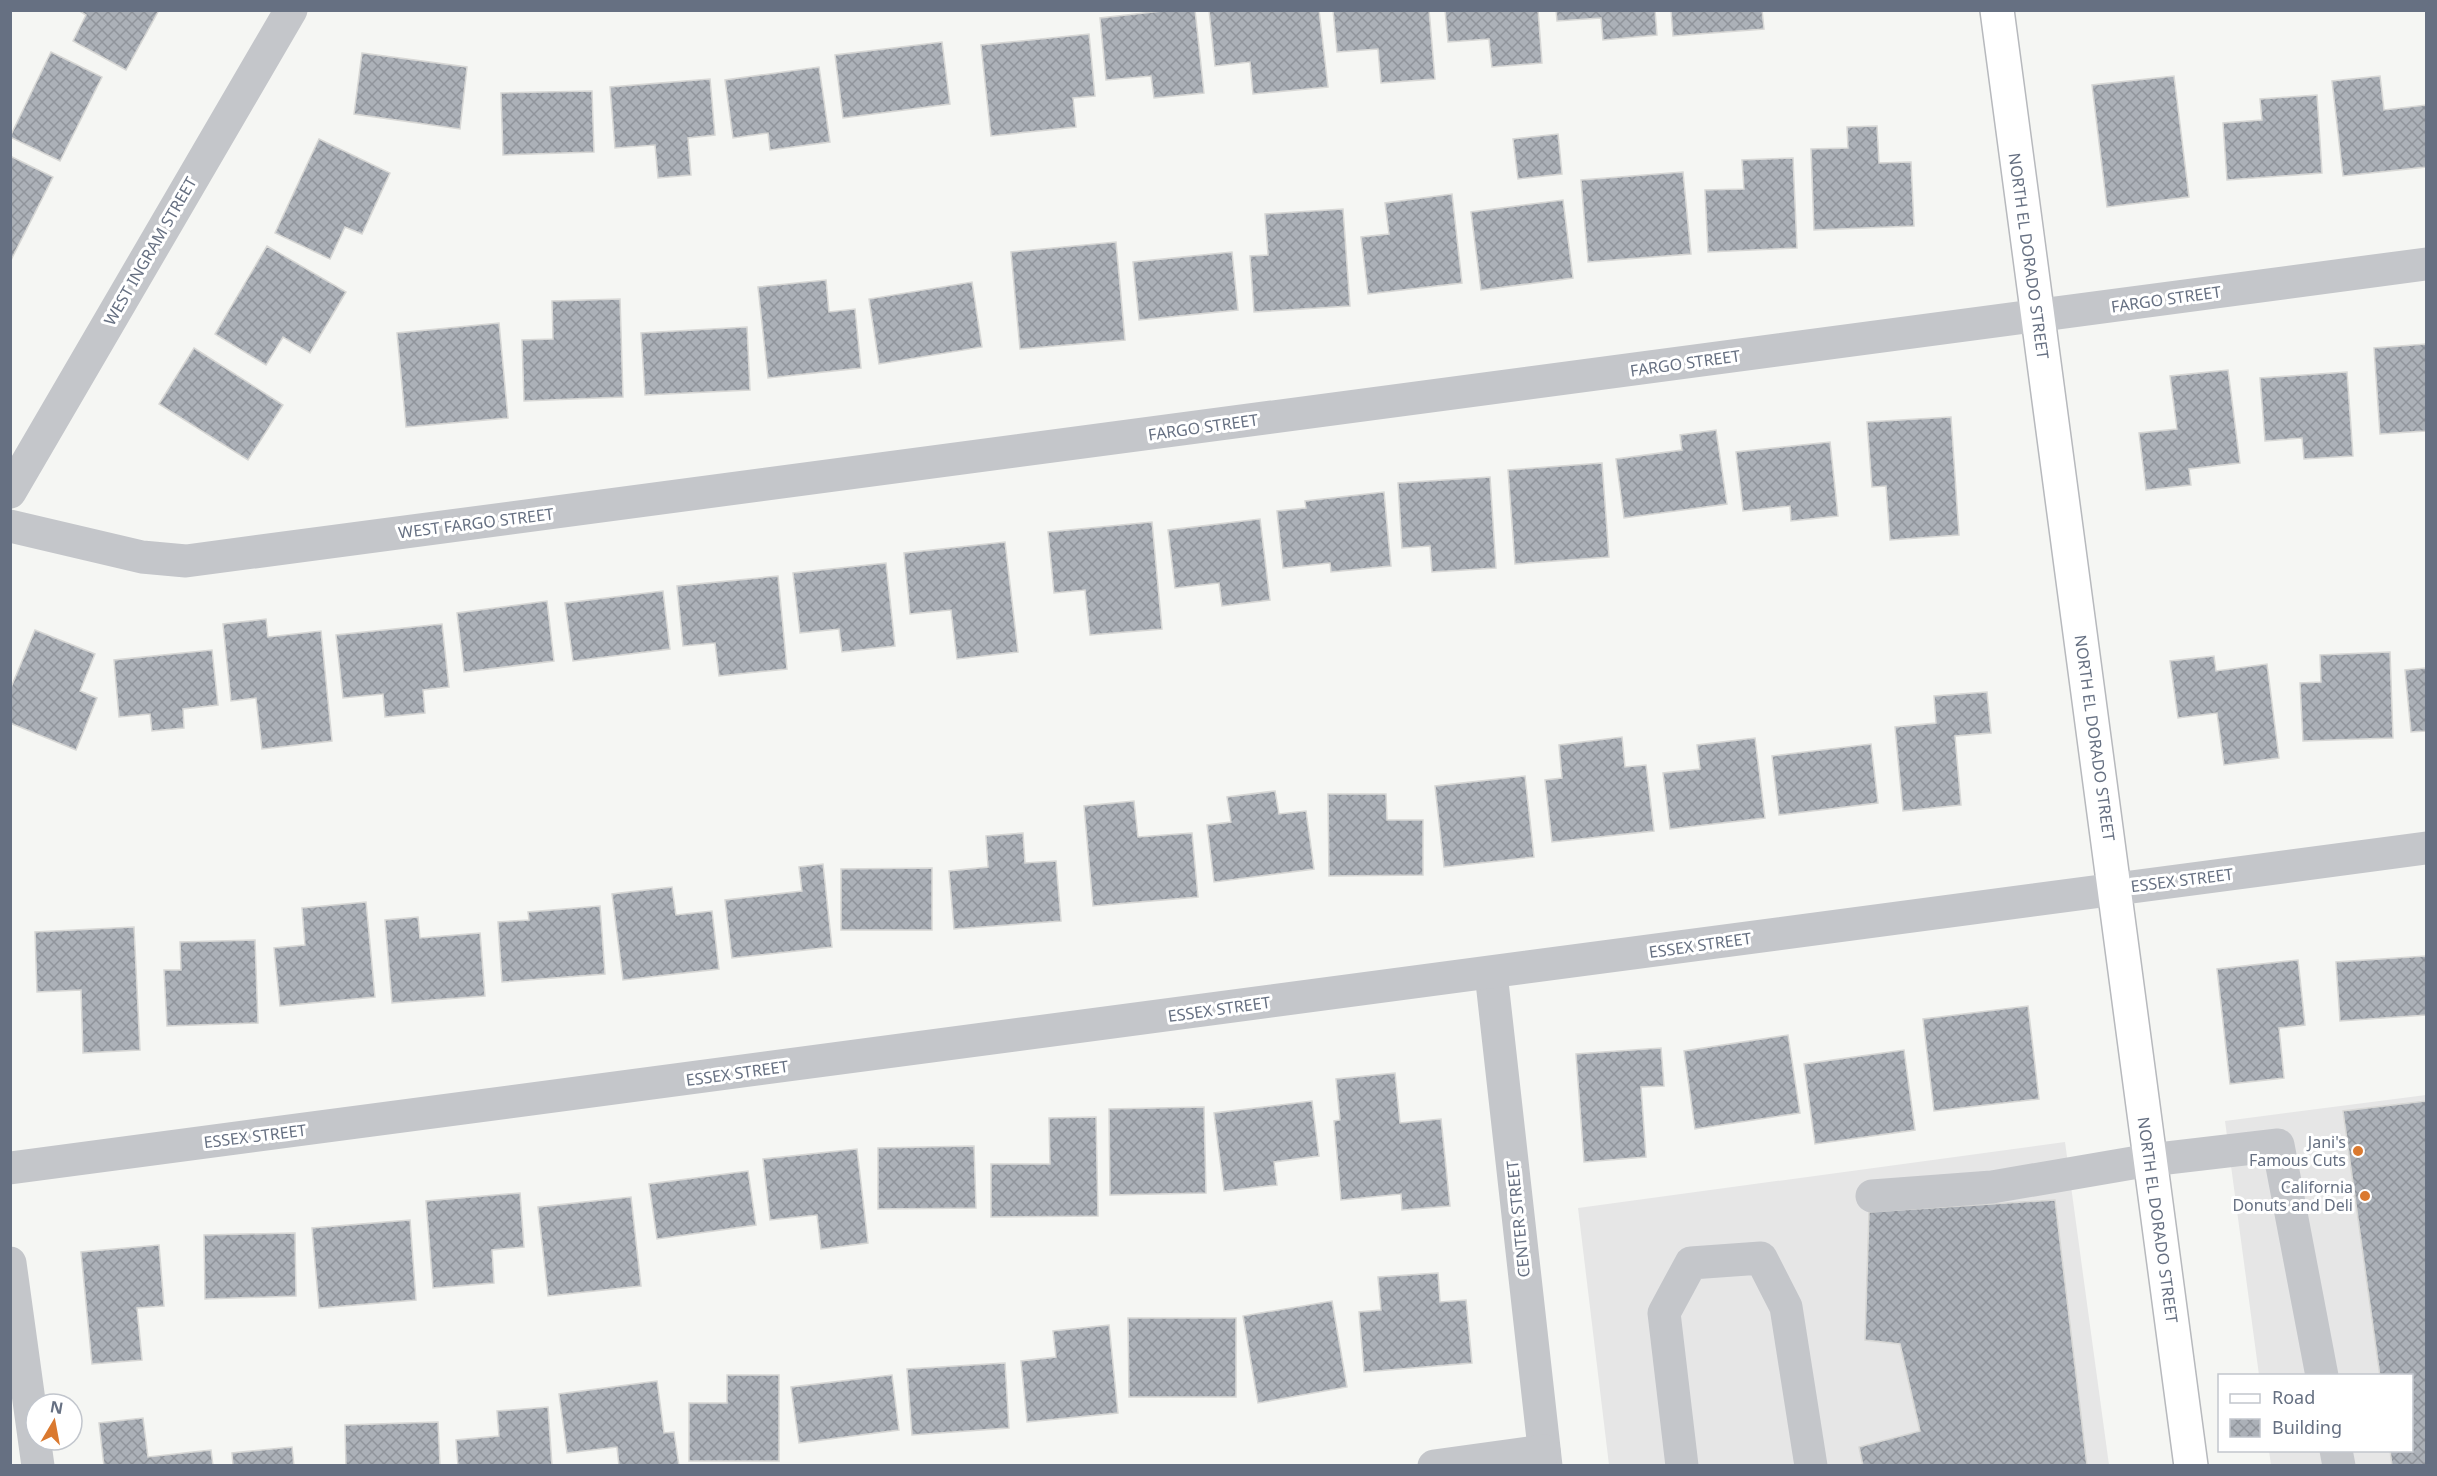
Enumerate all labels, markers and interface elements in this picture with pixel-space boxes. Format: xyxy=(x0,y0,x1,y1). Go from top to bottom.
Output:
street label: NORTH EL DORADO STREET xyxy=(2004,151,2054,361)
street label: WEST INGRAM STREET xyxy=(98,173,202,329)
street label: FARGO STREET xyxy=(2110,280,2222,318)
street label: FARGO STREET xyxy=(1629,344,1741,382)
street label: FARGO STREET xyxy=(1147,408,1259,446)
street label: WEST FARGO STREET xyxy=(397,503,555,543)
street label: NORTH EL DORADO STREET xyxy=(2070,633,2120,843)
street label: ESSEX STREET xyxy=(2129,863,2235,897)
street label: ESSEX STREET xyxy=(1647,927,1753,963)
street label: ESSEX STREET xyxy=(1166,991,1272,1027)
street label: ESSEX STREET xyxy=(684,1055,790,1091)
street label: NORTH EL DORADO STREET xyxy=(2133,1115,2183,1325)
street label: ESSEX STREET xyxy=(202,1119,308,1153)
place label: Jani's Famous Cuts xyxy=(2249,1131,2346,1171)
marker: Jani's Famous Cuts xyxy=(2351,1144,2365,1158)
street label: CENTER STREET xyxy=(1501,1159,1535,1279)
place label: California Donuts and Deli xyxy=(2232,1176,2353,1216)
marker: California Donuts and Deli xyxy=(2358,1189,2372,1203)
legend xyxy=(2218,1374,2413,1452)
text: Road xyxy=(2272,1385,2315,1409)
north arrow xyxy=(24,1392,84,1452)
text: N xyxy=(48,1395,65,1419)
text: Building xyxy=(2272,1415,2342,1439)

